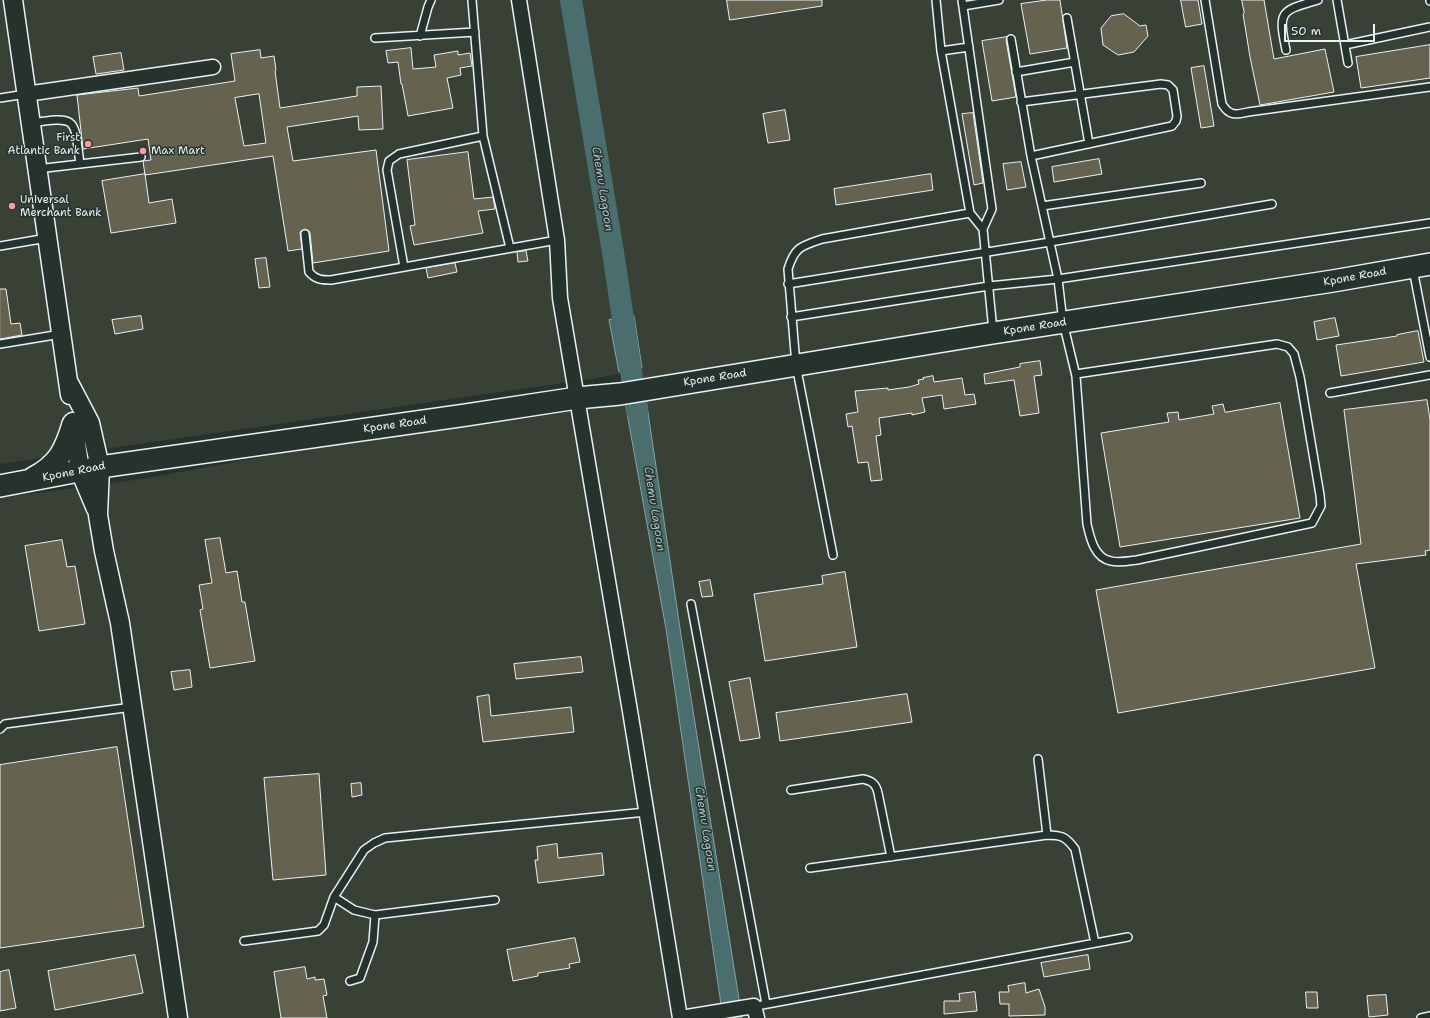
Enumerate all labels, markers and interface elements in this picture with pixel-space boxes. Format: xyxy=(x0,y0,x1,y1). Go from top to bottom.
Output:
scale bar xyxy=(1286,16,1377,42)
text: 50 m xyxy=(1291,23,1321,39)
place label: First Atlantic Bank xyxy=(8,131,80,157)
marker: First Atlantic Bank xyxy=(83,139,93,149)
place label: Max Mart xyxy=(151,144,205,158)
marker: Max Mart xyxy=(138,146,148,156)
water label: Chemu Lagoon xyxy=(588,146,616,232)
place label: Universal Merchant Bank xyxy=(20,193,101,219)
marker: Universal Merchant Bank xyxy=(7,201,17,211)
street label: Kpone Road xyxy=(1322,265,1388,289)
street label: Kpone Road xyxy=(1002,315,1068,339)
street label: Kpone Road xyxy=(682,366,748,390)
street label: Kpone Road xyxy=(362,414,428,436)
street label: Kpone Road xyxy=(41,459,107,485)
water label: Chemu Lagoon xyxy=(640,466,668,552)
water label: Chemu Lagoon xyxy=(691,786,719,872)

